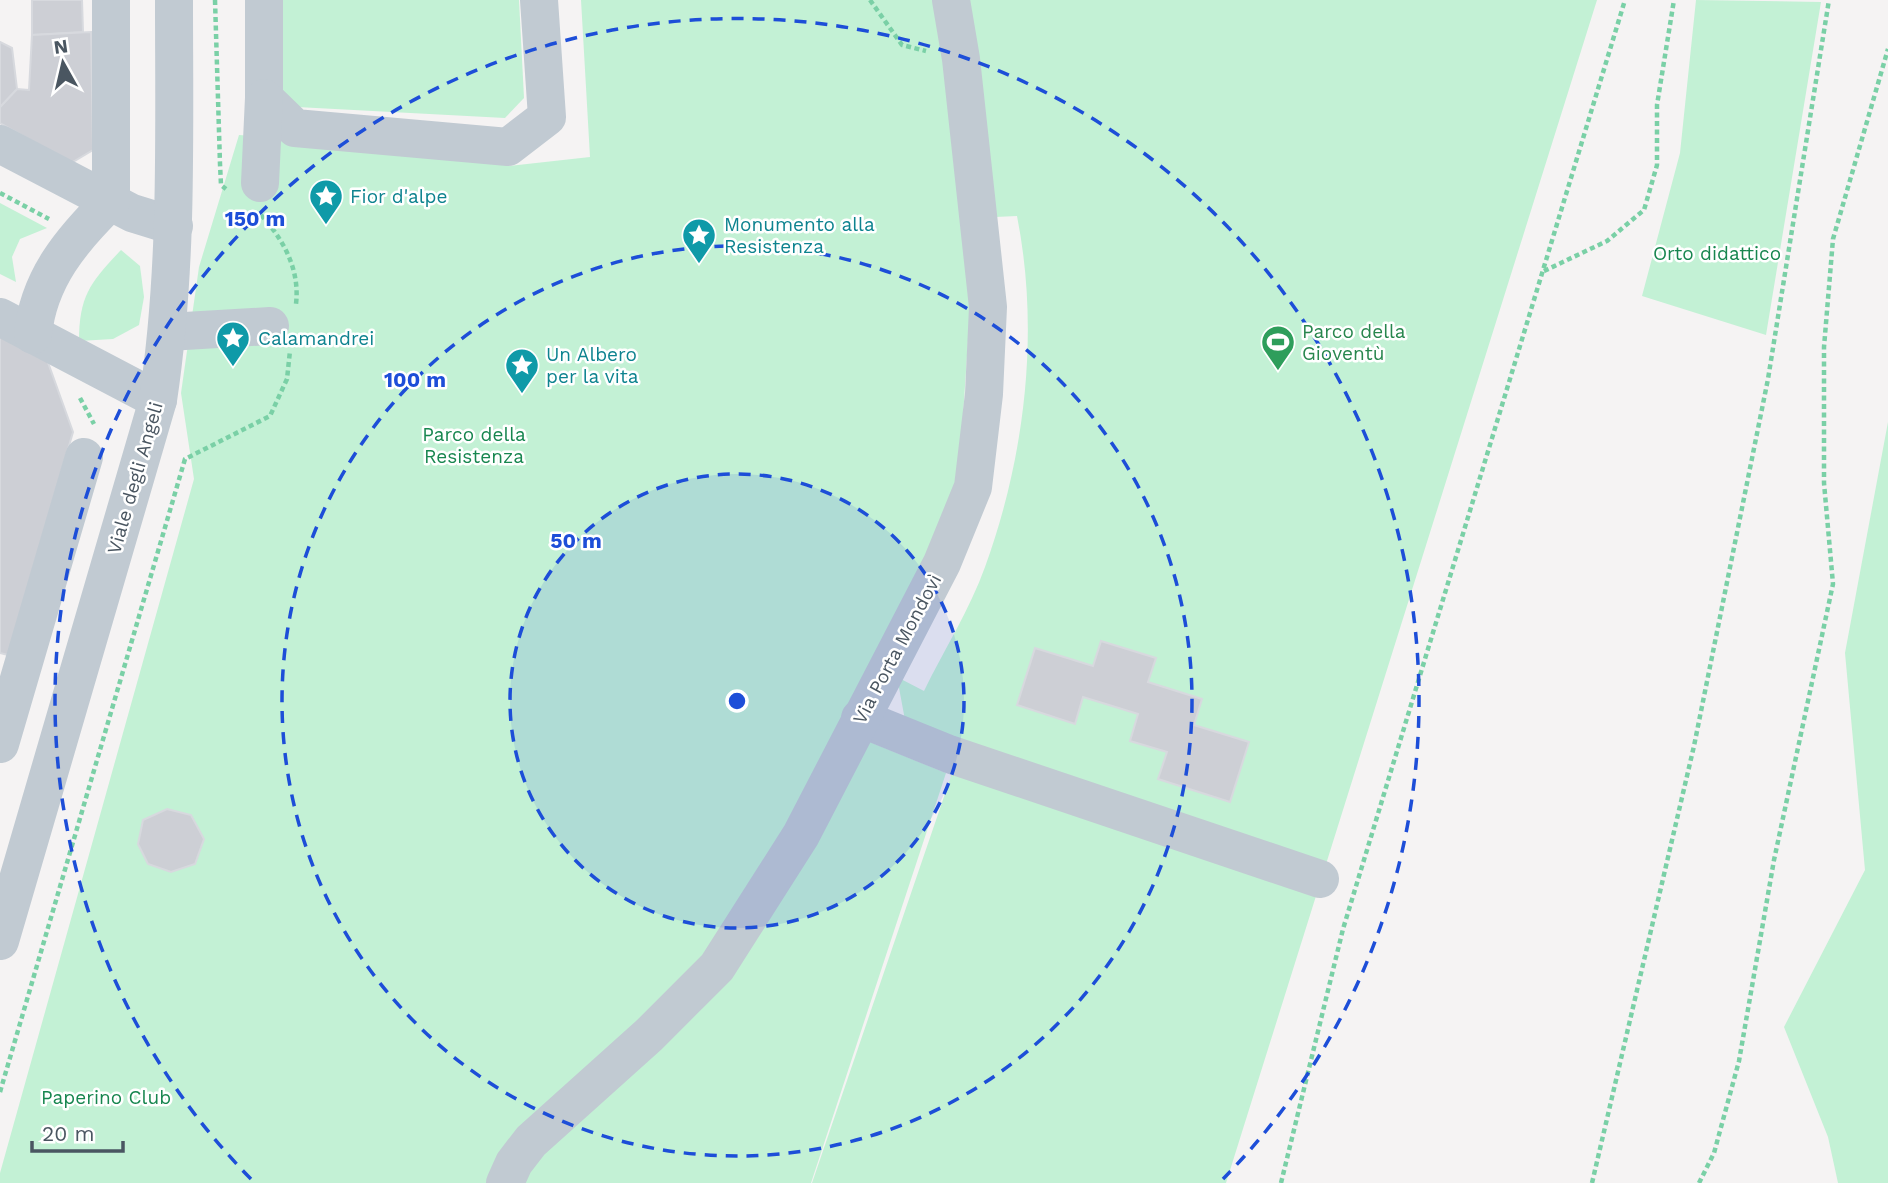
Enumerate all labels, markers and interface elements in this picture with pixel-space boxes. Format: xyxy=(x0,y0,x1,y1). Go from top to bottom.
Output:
north arrow xyxy=(28,28,98,98)
text: N xyxy=(52,34,69,59)
place icon: Fior d'alpe xyxy=(307,177,345,226)
place label: Fior d'alpe xyxy=(350,185,447,208)
text: 150 m xyxy=(225,206,285,231)
place label: Monumento alla Resistenza xyxy=(724,213,875,258)
place icon: Monumento alla Resistenza xyxy=(680,216,718,265)
park label: Orto didattico xyxy=(1653,242,1781,265)
place icon: Calamandrei xyxy=(214,319,252,368)
place label: Parco della Gioventù xyxy=(1302,320,1406,365)
sports icon: Parco della Gioventù xyxy=(1259,323,1297,372)
place label: Calamandrei xyxy=(258,327,374,350)
place label: Un Albero per la vita xyxy=(546,343,639,388)
place icon: Un Albero per la vita xyxy=(503,346,541,395)
text: 100 m xyxy=(384,367,446,392)
street label: Viale degli Angeli xyxy=(102,399,168,557)
park label: Parco della Resistenza xyxy=(422,423,526,468)
text: 50 m xyxy=(550,528,602,553)
street label: Via Porta Mondovì xyxy=(848,570,946,728)
centre of rings xyxy=(725,689,749,713)
park label: Paperino Club xyxy=(41,1086,171,1109)
scale bar xyxy=(32,1110,122,1154)
text: 20 m xyxy=(42,1121,94,1146)

